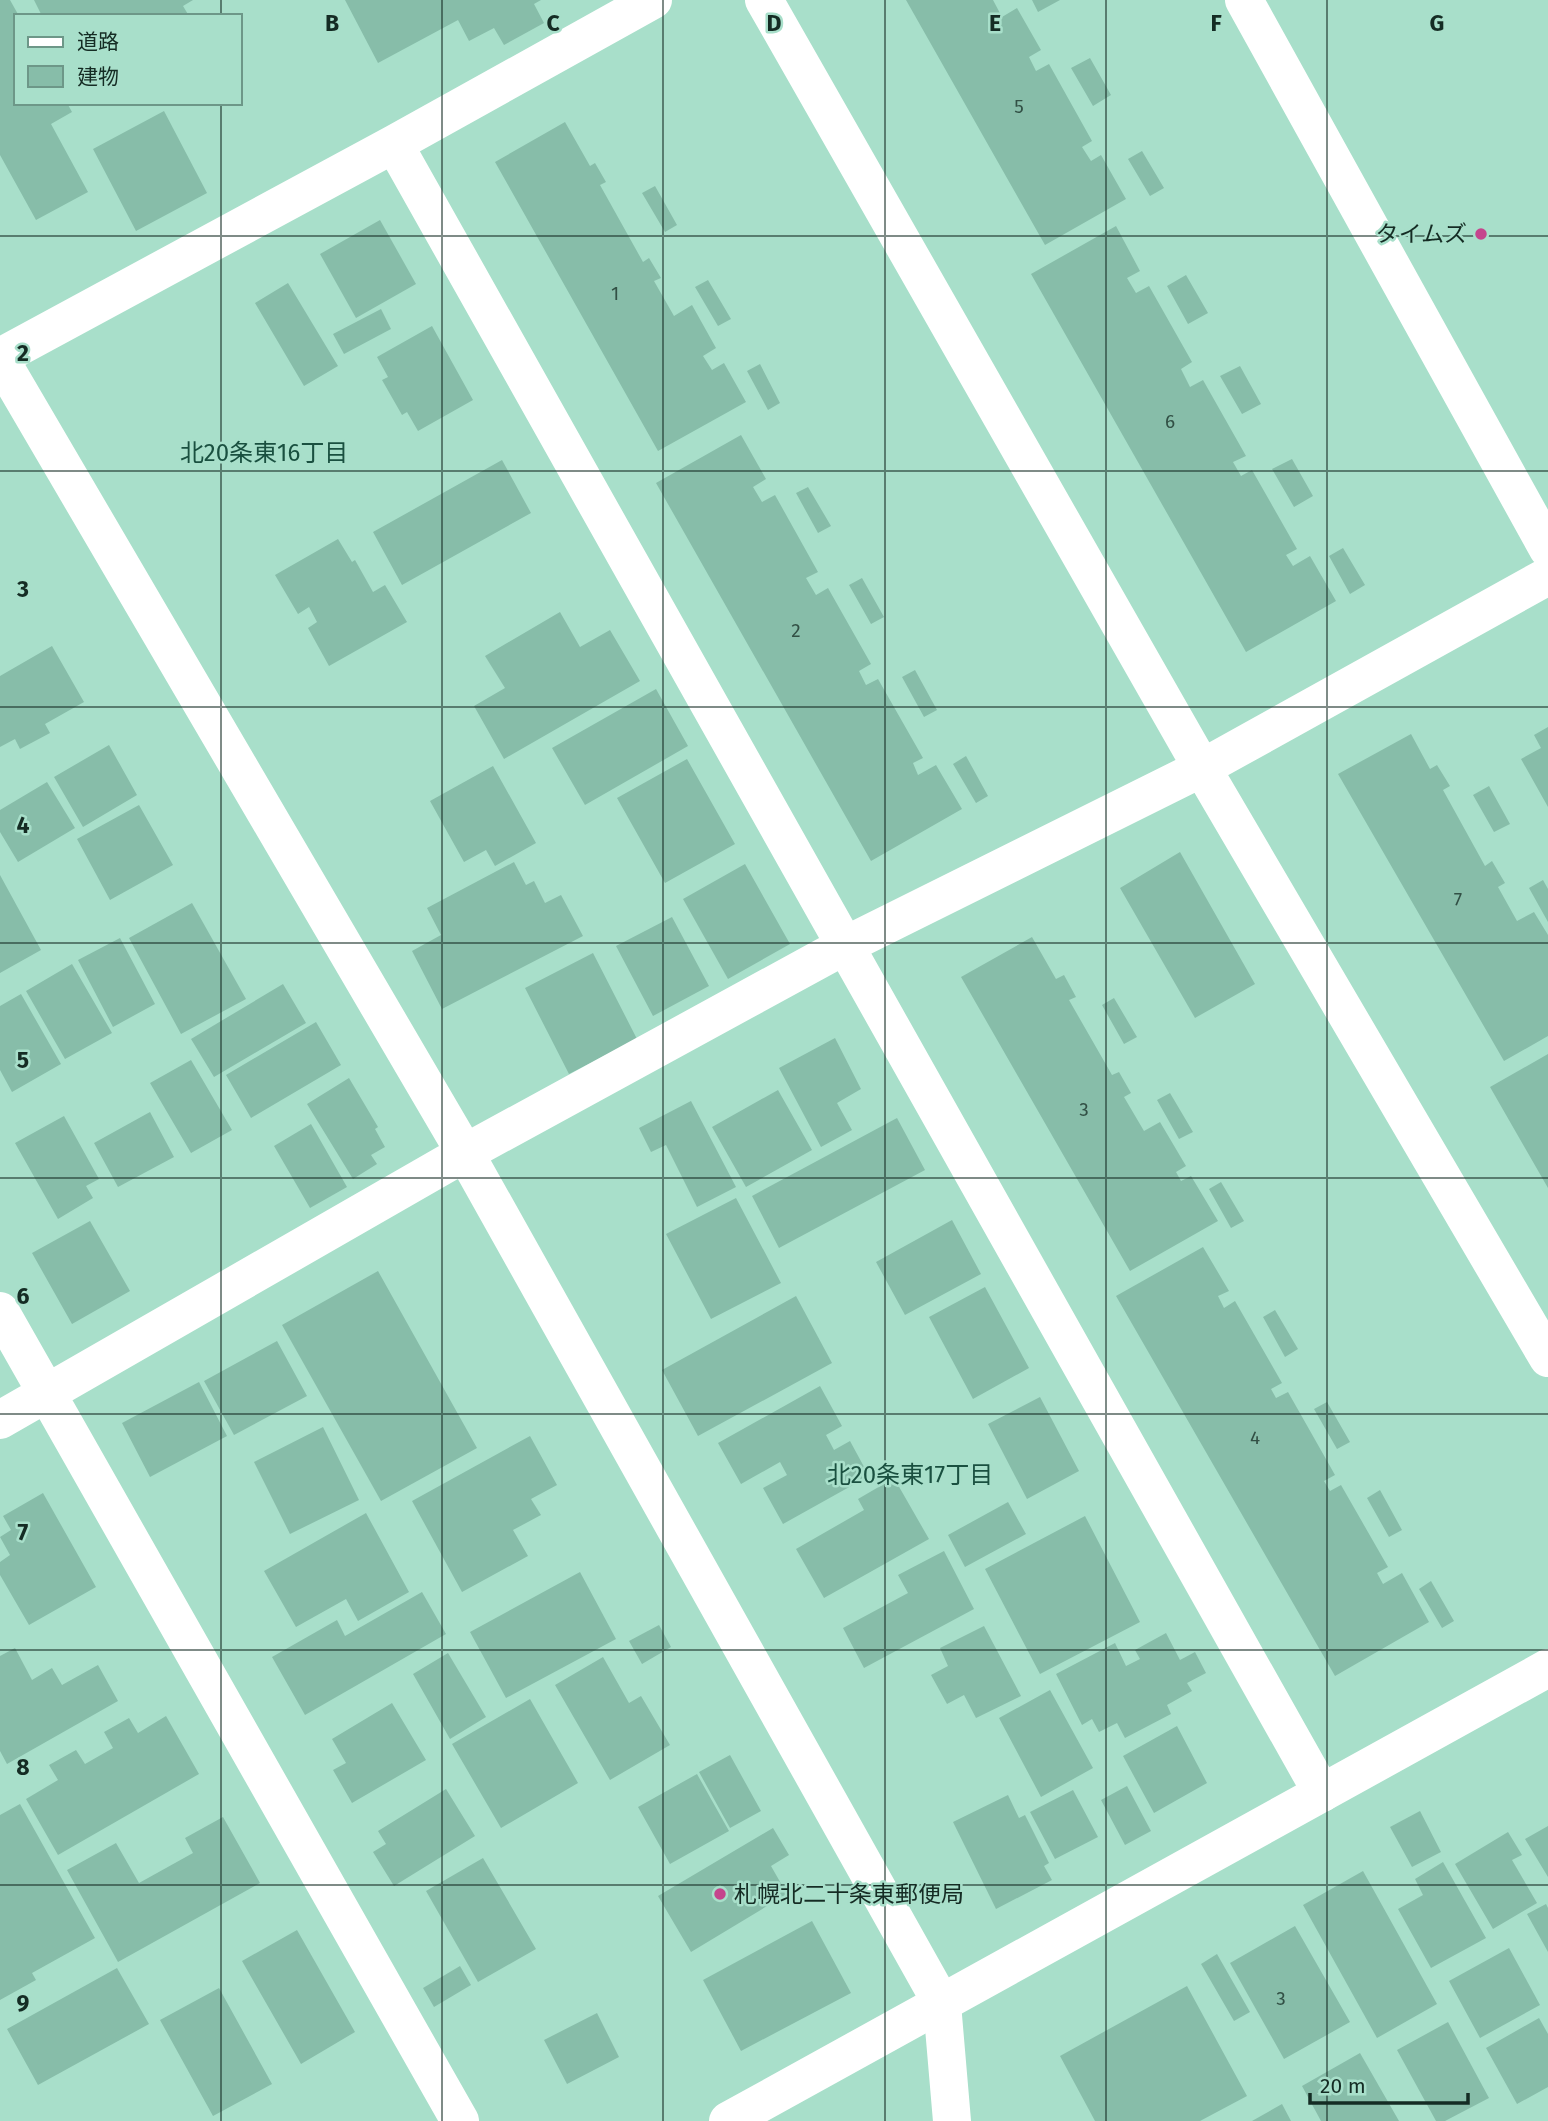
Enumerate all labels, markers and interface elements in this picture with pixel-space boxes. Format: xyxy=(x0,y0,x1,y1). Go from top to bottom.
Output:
text: B xyxy=(325,9,339,37)
text: C xyxy=(546,9,560,37)
text: D xyxy=(767,9,782,37)
text: E xyxy=(989,9,1001,37)
text: F xyxy=(1210,9,1222,37)
text: G xyxy=(1430,9,1444,37)
legend xyxy=(14,14,242,105)
text: 道路 xyxy=(77,29,119,55)
text: 建物 xyxy=(77,64,119,90)
house number: 5 xyxy=(1014,95,1024,118)
place label: タイムズ xyxy=(1375,220,1467,248)
marker: タイムズ xyxy=(1473,226,1489,242)
house number: 1 xyxy=(611,282,619,305)
text: 2 xyxy=(17,339,29,367)
house number: 6 xyxy=(1165,410,1175,433)
district label: 北20条東16丁目 xyxy=(180,439,348,467)
text: 3 xyxy=(16,575,29,603)
house number: 2 xyxy=(791,619,801,642)
text: 4 xyxy=(17,811,30,839)
house number: 7 xyxy=(1454,888,1462,911)
text: 5 xyxy=(17,1046,29,1074)
house number: 3 xyxy=(1079,1098,1089,1121)
text: 6 xyxy=(17,1282,30,1310)
house number: 4 xyxy=(1250,1426,1260,1449)
district label: 北20条東17丁目 xyxy=(827,1461,993,1489)
text: 7 xyxy=(18,1518,29,1546)
text: 8 xyxy=(16,1753,30,1781)
place label: 札幌北二十条東郵便局 xyxy=(734,1880,964,1908)
marker: 札幌北二十条東郵便局 xyxy=(712,1886,728,1902)
house number: 3 xyxy=(1276,1987,1286,2010)
text: 9 xyxy=(17,1989,30,2017)
scale bar xyxy=(1310,2062,1468,2106)
text: 20 m xyxy=(1320,2073,1366,2099)

